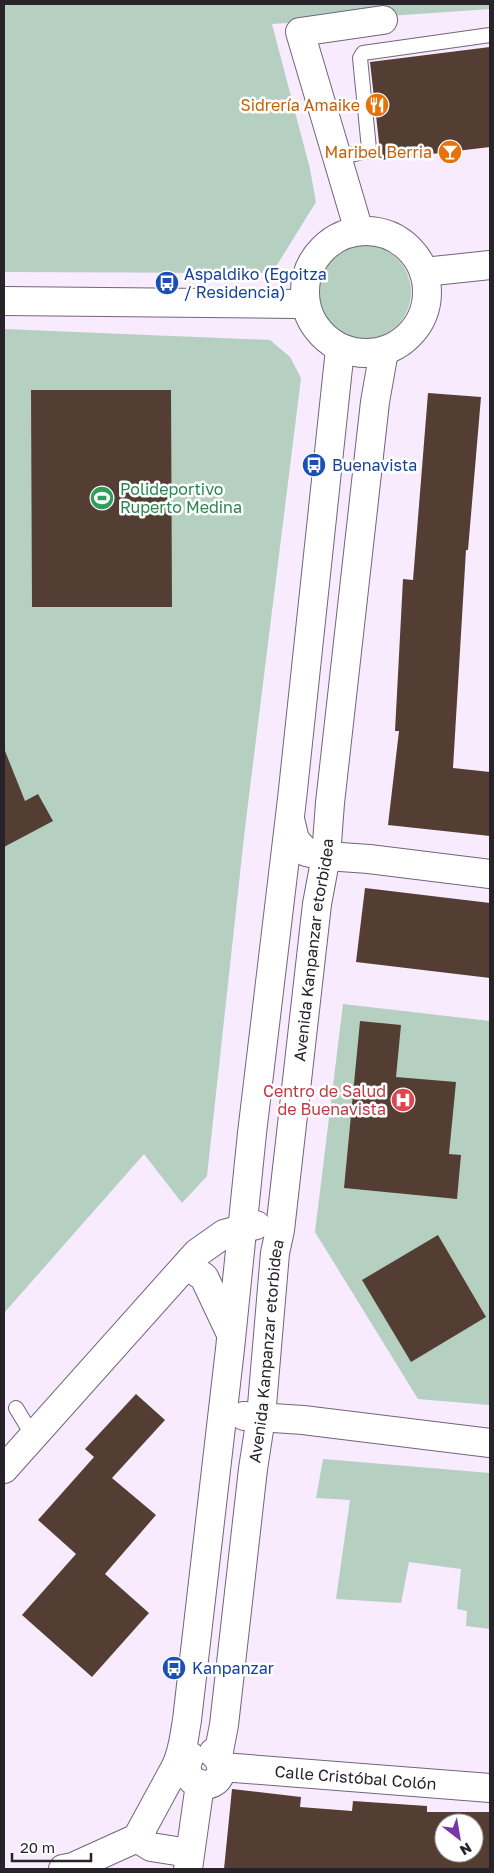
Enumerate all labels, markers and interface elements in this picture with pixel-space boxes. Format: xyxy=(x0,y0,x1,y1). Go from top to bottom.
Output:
restaurant icon: Sidrería Amaike xyxy=(364,92,390,118)
place label: Sidrería Amaike xyxy=(240,95,360,115)
bar icon: Maribel Berria xyxy=(437,139,463,165)
place label: Maribel Berria xyxy=(325,142,432,162)
place label: Aspaldiko (Egoitza / Residencia) xyxy=(184,264,327,302)
bus stop icon: Aspaldiko (Egoitza / Residencia) xyxy=(154,270,180,296)
bus stop icon: Buenavista xyxy=(301,452,327,478)
place label: Buenavista xyxy=(332,455,417,475)
place label: Polideportivo Ruperto Medina xyxy=(120,479,242,517)
sports icon: Polideportivo Ruperto Medina xyxy=(89,485,115,511)
street label: Avenida Kanpanzar etorbidea xyxy=(289,838,337,1062)
place label: Centro de Salud de Buenavista xyxy=(263,1081,386,1119)
hospital icon: Centro de Salud de Buenavista xyxy=(390,1087,416,1113)
street label: Avenida Kanpanzar etorbidea xyxy=(244,1237,288,1464)
bus stop icon: Kanpanzar xyxy=(161,1655,187,1681)
place label: Kanpanzar xyxy=(192,1658,274,1678)
street label: Calle Cristóbal Colón xyxy=(274,1761,437,1794)
north arrow xyxy=(434,1813,484,1863)
scale bar xyxy=(12,1830,91,1862)
text: 20 m xyxy=(20,1838,55,1856)
text: N xyxy=(457,1840,475,1860)

